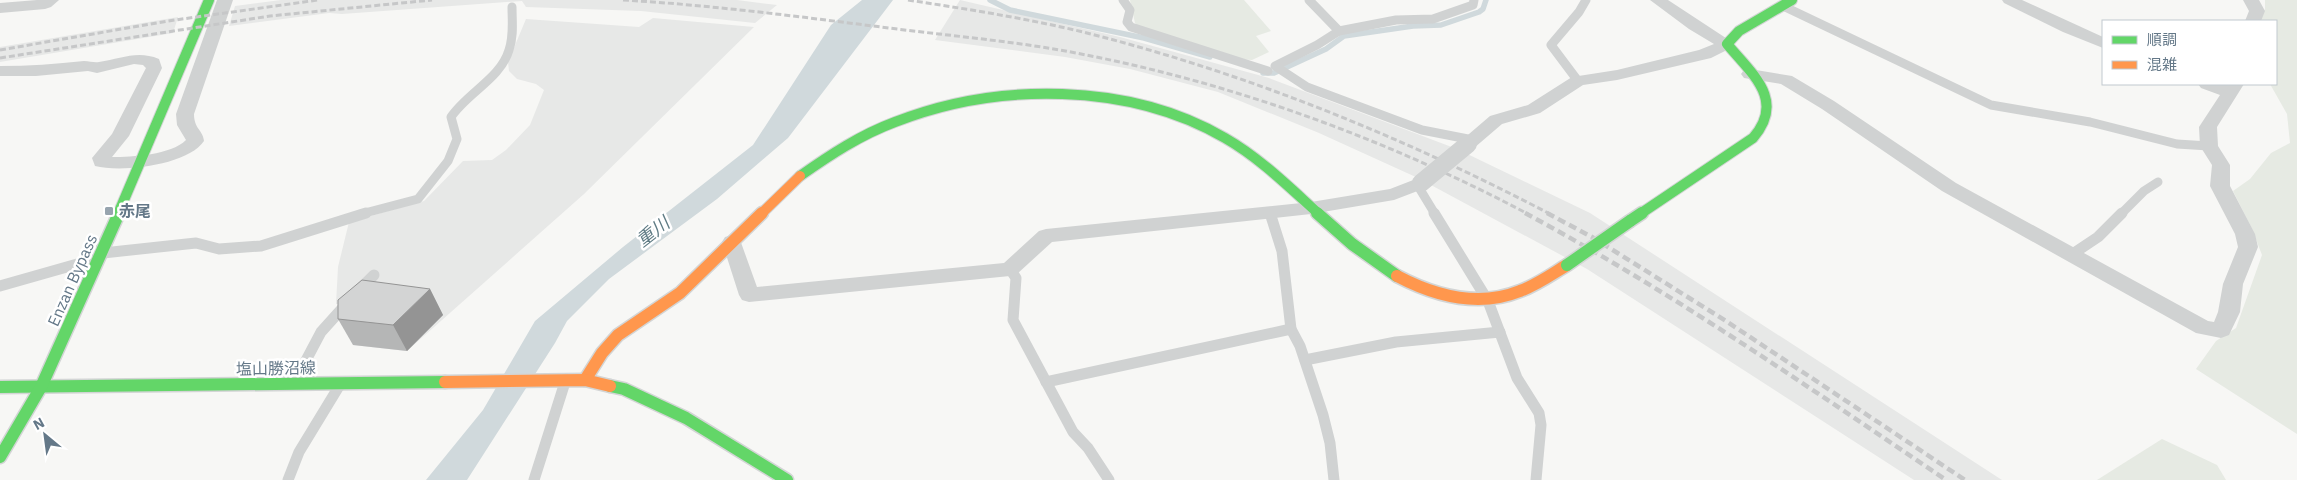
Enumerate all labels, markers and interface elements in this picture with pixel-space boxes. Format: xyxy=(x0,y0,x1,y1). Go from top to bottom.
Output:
legend xyxy=(2102,20,2277,85)
text: 順調 xyxy=(2147,30,2177,49)
text: 混雑 xyxy=(2147,55,2177,74)
place label: 赤尾 xyxy=(119,201,151,221)
marker: 赤尾 xyxy=(103,205,115,217)
water label: 重川 xyxy=(631,210,676,252)
street label: Enzan Bypass xyxy=(43,231,101,329)
street label: 塩山勝沼線 xyxy=(236,357,316,379)
north arrow xyxy=(20,410,70,460)
text: N xyxy=(30,413,47,434)

